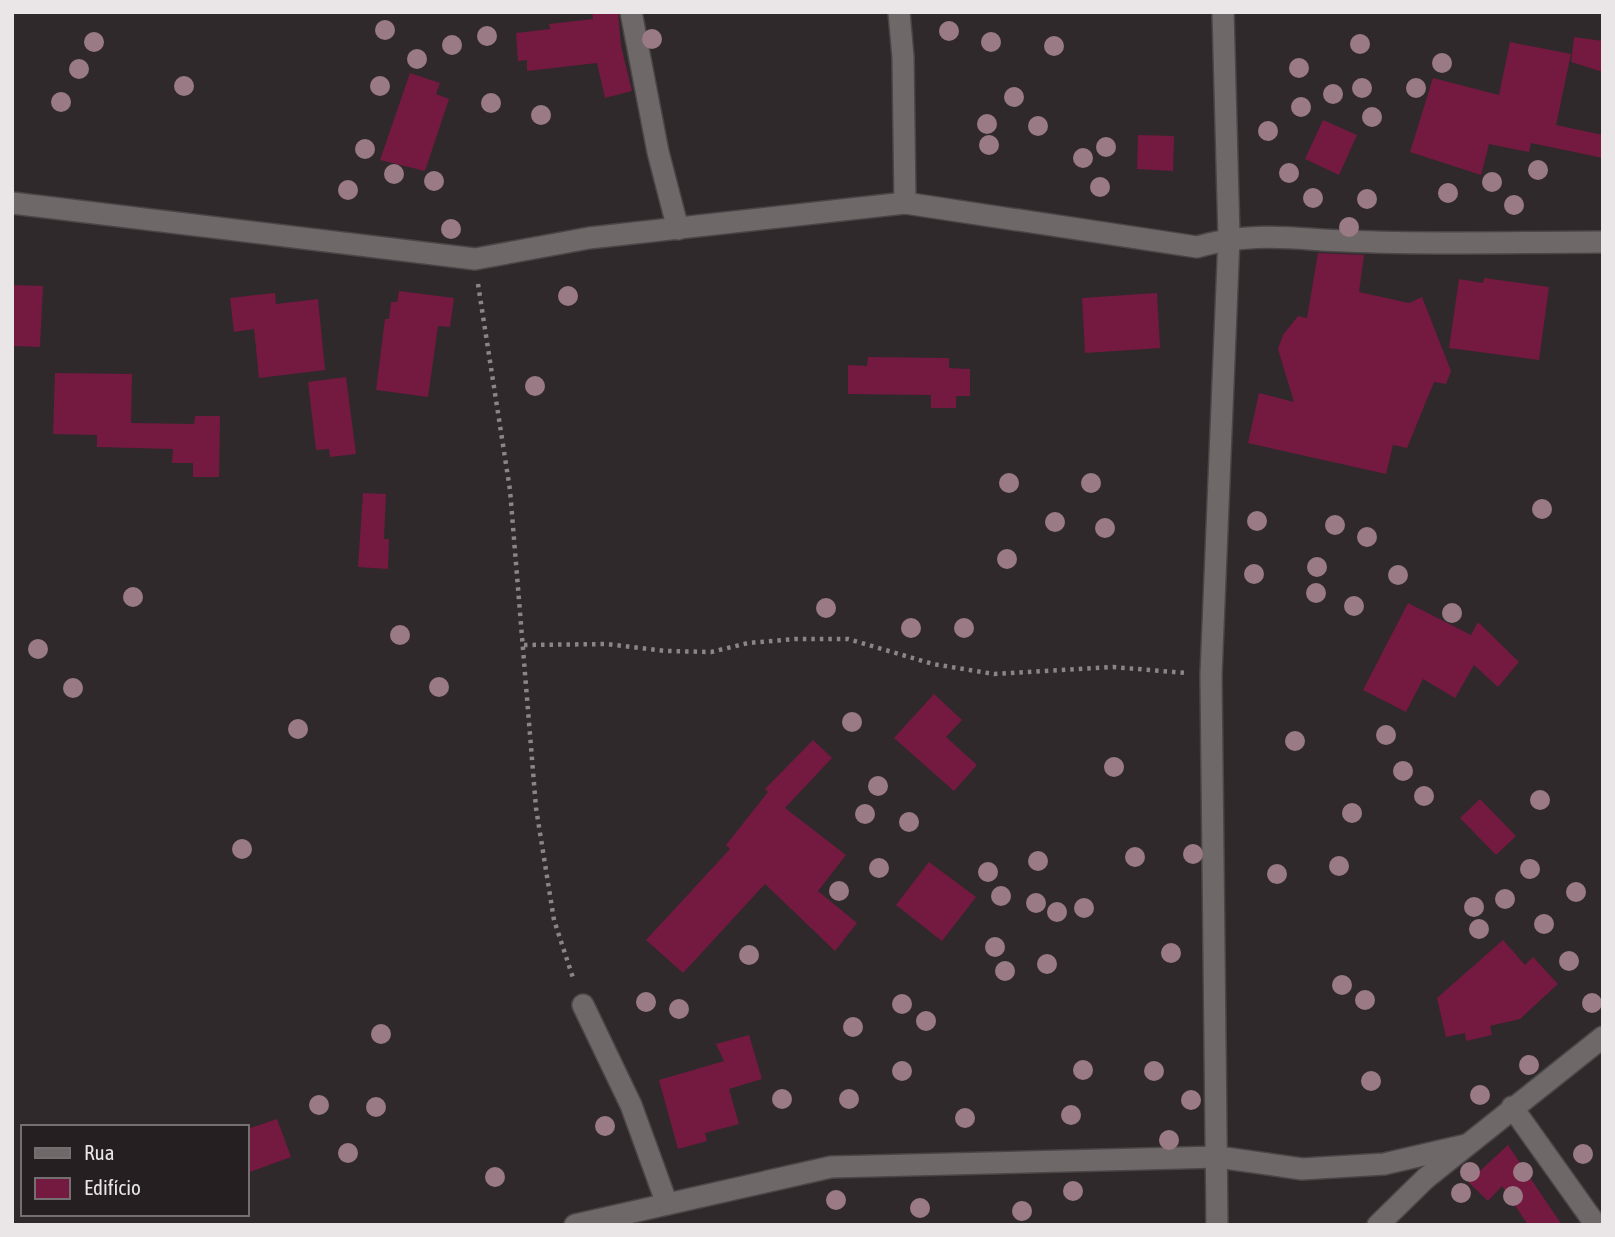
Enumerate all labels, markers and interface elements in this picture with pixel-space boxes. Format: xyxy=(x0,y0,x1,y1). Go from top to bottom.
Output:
legend xyxy=(21,1125,248,1216)
text: Rua xyxy=(84,1140,114,1164)
text: Edifício xyxy=(84,1175,141,1199)

